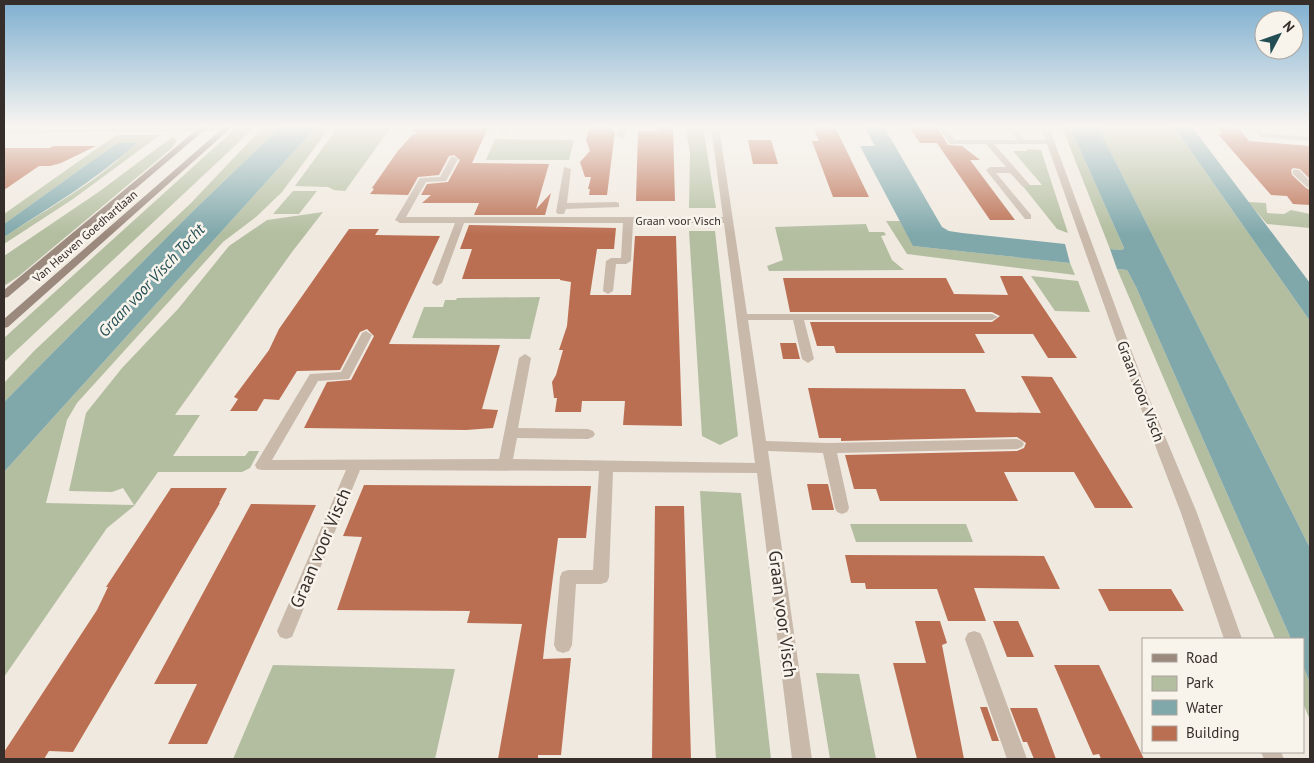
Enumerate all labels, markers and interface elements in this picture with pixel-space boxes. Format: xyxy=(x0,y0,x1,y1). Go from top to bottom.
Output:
north arrow xyxy=(1254,10,1304,60)
text: N xyxy=(1279,17,1299,36)
street label: Van Heuven Goedhartlaan xyxy=(29,187,140,286)
street label: Graan voor Visch xyxy=(635,213,721,228)
water label: Graan voor Visch Tocht xyxy=(93,219,209,341)
street label: Graan voor Visch xyxy=(1113,338,1169,444)
street label: Graan voor Visch xyxy=(284,485,356,611)
street label: Graan voor Visch xyxy=(764,549,802,679)
legend xyxy=(1142,638,1304,753)
text: Road xyxy=(1186,648,1218,667)
text: Park xyxy=(1186,673,1214,692)
text: Water xyxy=(1186,698,1223,717)
text: Building xyxy=(1186,723,1240,742)

